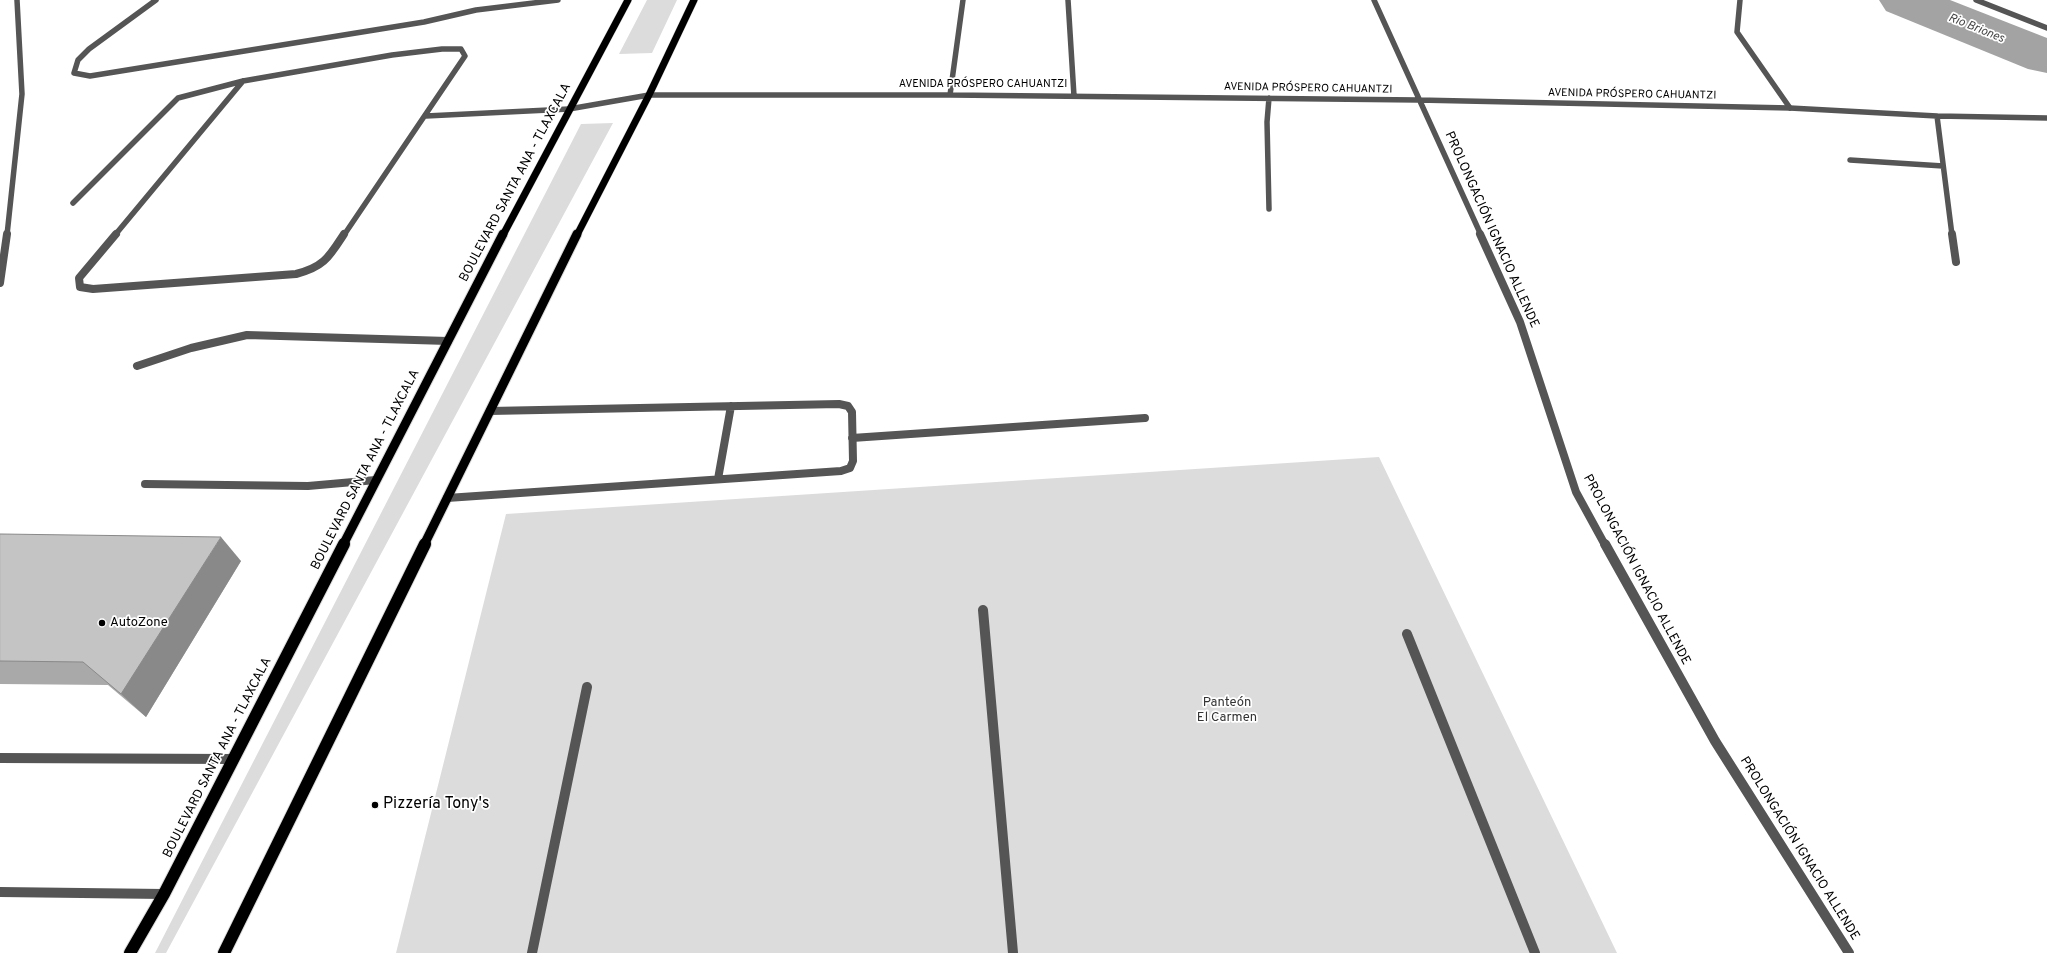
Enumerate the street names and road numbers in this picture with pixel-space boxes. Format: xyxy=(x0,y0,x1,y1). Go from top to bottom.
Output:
street label: AVENIDA PRÓSPERO CAHUANTZI xyxy=(899,78,1067,92)
street label: BOULEVARD SANTA ANA - TLAXCALA xyxy=(457,81,575,285)
street label: AVENIDA PRÓSPERO CAHUANTZI xyxy=(1224,81,1392,97)
street label: AVENIDA PRÓSPERO CAHUANTZI xyxy=(1548,87,1716,103)
street label: PROLONGACIÓN IGNACIO ALLENDE xyxy=(1440,129,1542,331)
street label: BOULEVARD SANTA ANA - TLAXCALA xyxy=(308,367,424,573)
street label: PROLONGACIÓN IGNACIO ALLENDE xyxy=(1579,472,1693,668)
street label: BOULEVARD SANTA ANA - TLAXCALA xyxy=(160,655,276,861)
street label: PROLONGACIÓN IGNACIO ALLENDE xyxy=(1736,754,1862,944)

